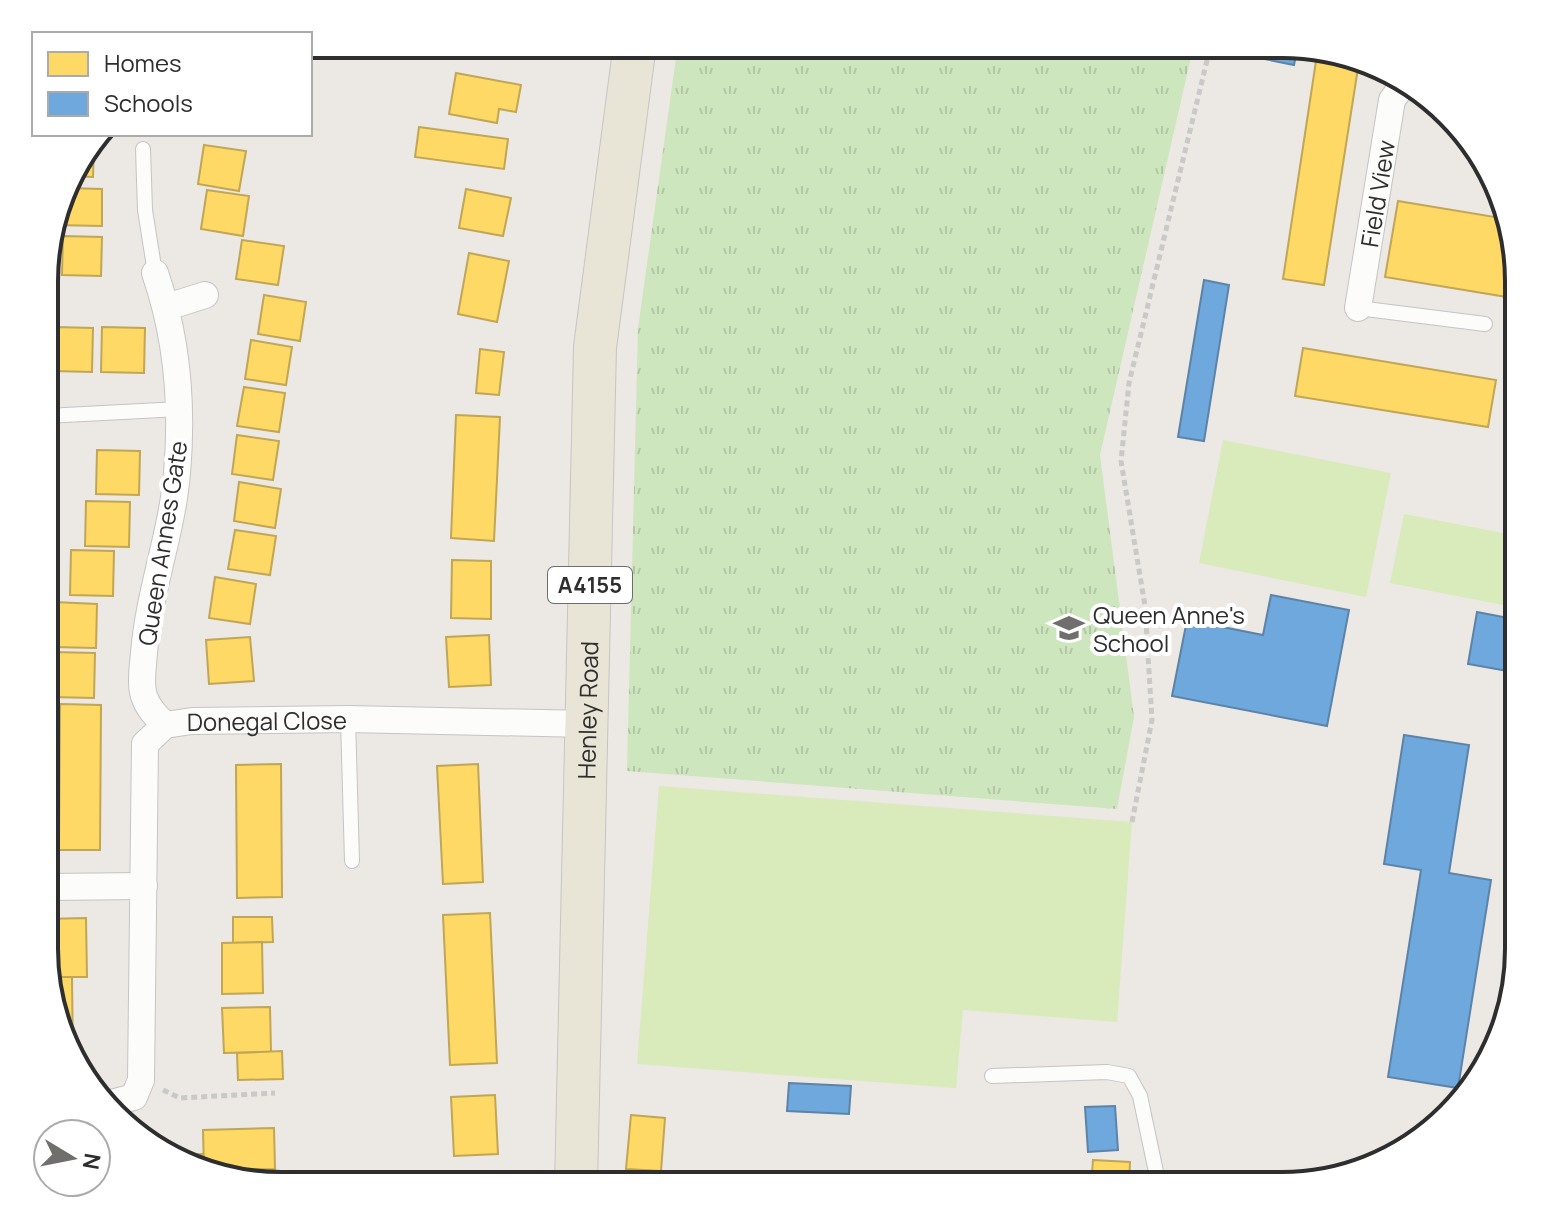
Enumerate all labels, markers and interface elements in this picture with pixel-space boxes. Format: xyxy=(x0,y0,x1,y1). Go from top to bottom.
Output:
legend xyxy=(32,32,312,136)
text: Homes xyxy=(104,46,182,79)
text: Schools xyxy=(104,86,193,119)
street label: Field View xyxy=(1352,138,1402,249)
street label: Queen Annes Gate xyxy=(130,438,194,648)
road number: A4155 xyxy=(548,567,632,603)
place label: Queen Anne's School xyxy=(1093,598,1245,659)
school or university icon: Queen Anne's School xyxy=(1052,611,1086,645)
street label: Henley Road xyxy=(569,641,605,780)
street label: Donegal Close xyxy=(187,703,347,738)
north arrow xyxy=(32,1118,112,1198)
text: N xyxy=(76,1151,108,1172)

